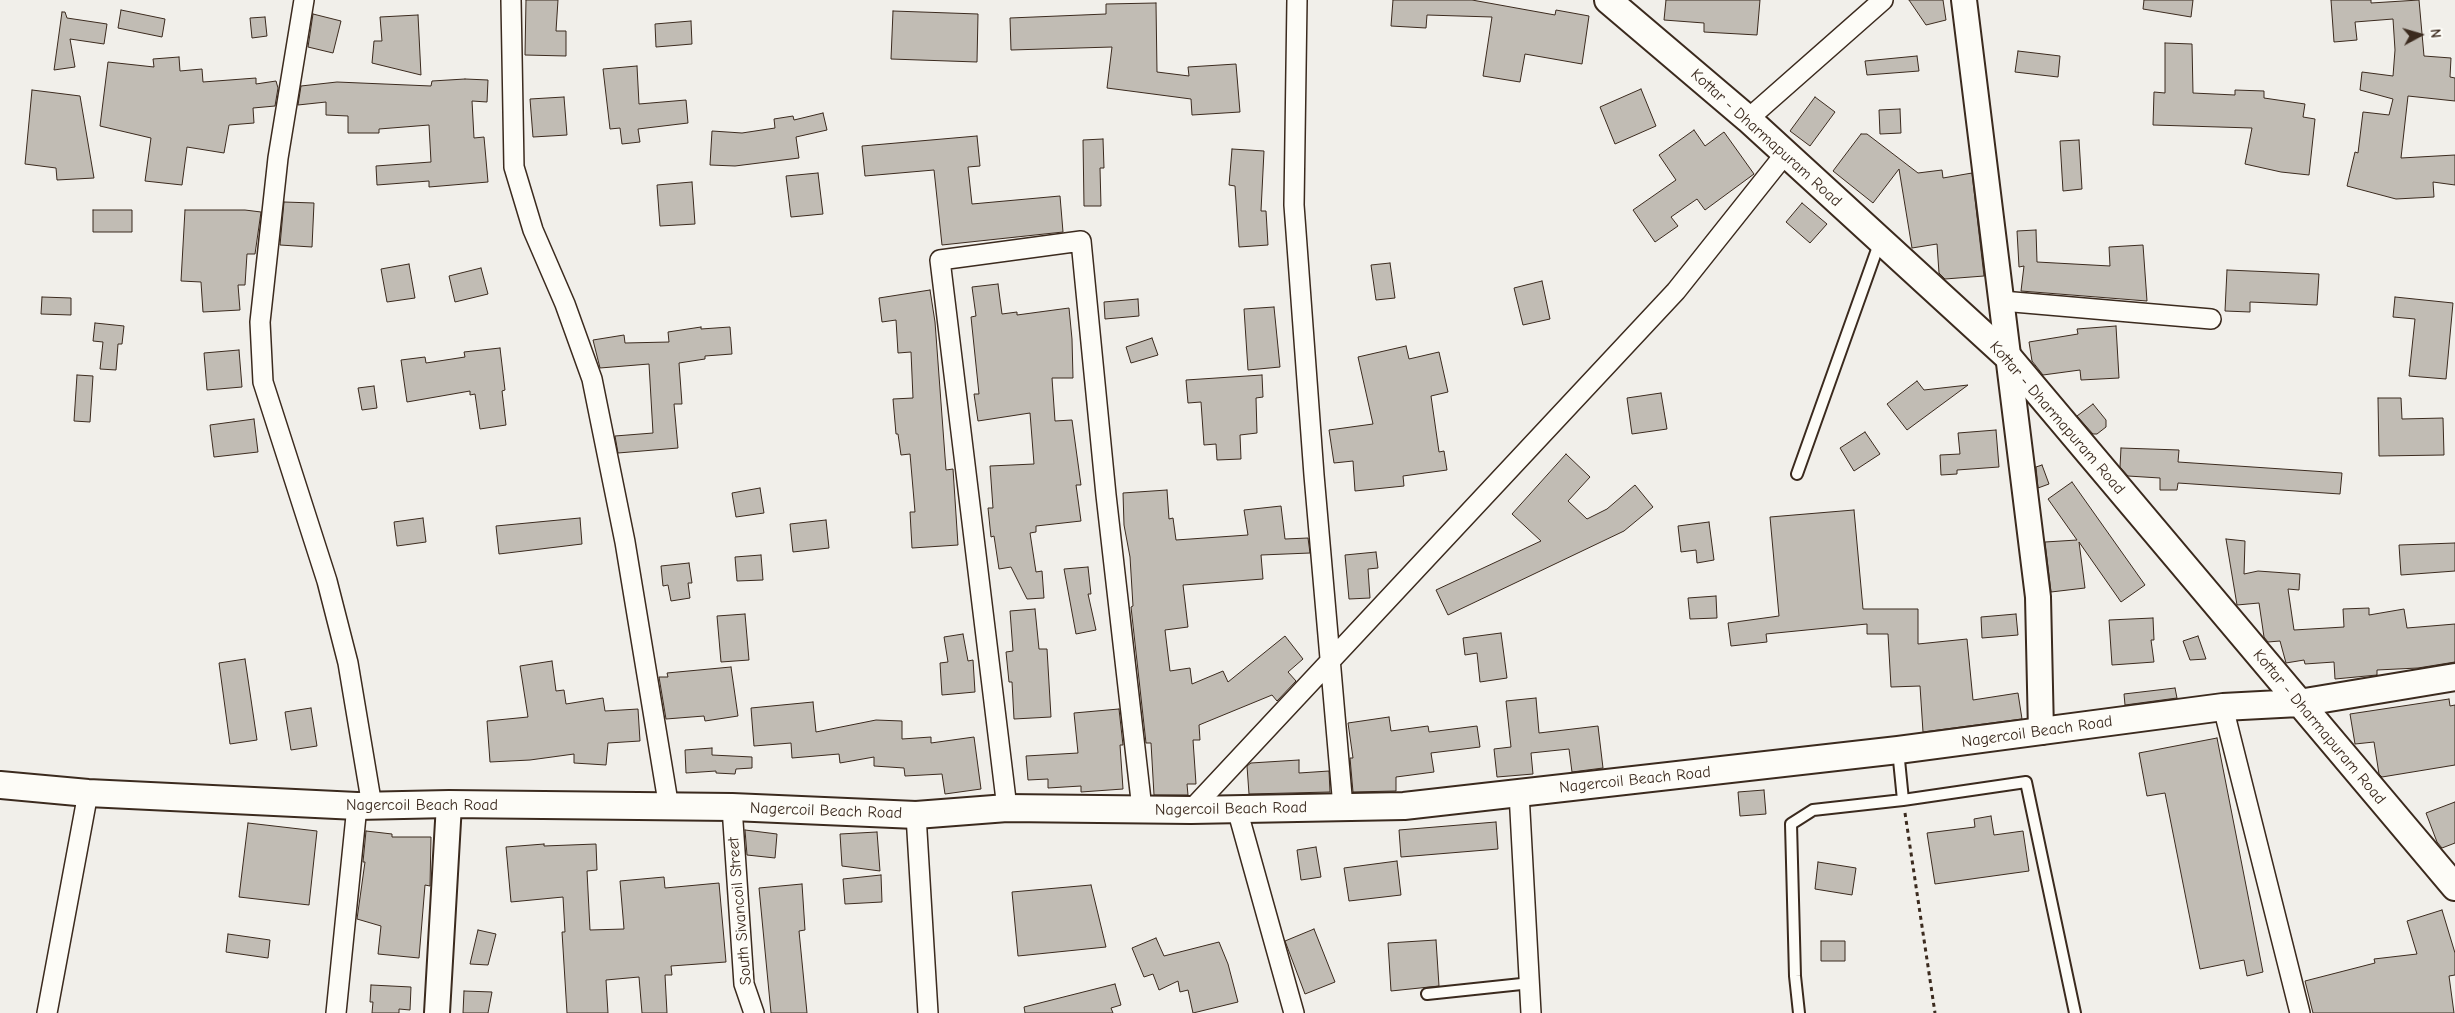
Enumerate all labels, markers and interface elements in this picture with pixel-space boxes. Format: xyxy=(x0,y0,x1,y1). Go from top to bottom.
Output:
north arrow xyxy=(2395,10,2445,60)
text: N xyxy=(2426,28,2444,39)
street label: Kottar - Dharmapuram Road xyxy=(1687,65,1845,211)
street label: Kottar - Dharmapuram Road xyxy=(1985,338,2129,498)
street label: Kottar - Dharmapuram Road xyxy=(2248,646,2390,808)
street label: Nagercoil Beach Road xyxy=(1960,712,2114,752)
street label: Nagercoil Beach Road xyxy=(1558,762,1712,798)
street label: Nagercoil Beach Road xyxy=(346,795,498,815)
street label: Nagercoil Beach Road xyxy=(1155,798,1307,820)
street label: Nagercoil Beach Road xyxy=(750,799,902,823)
street label: South Sivancoil Street xyxy=(724,836,756,986)

